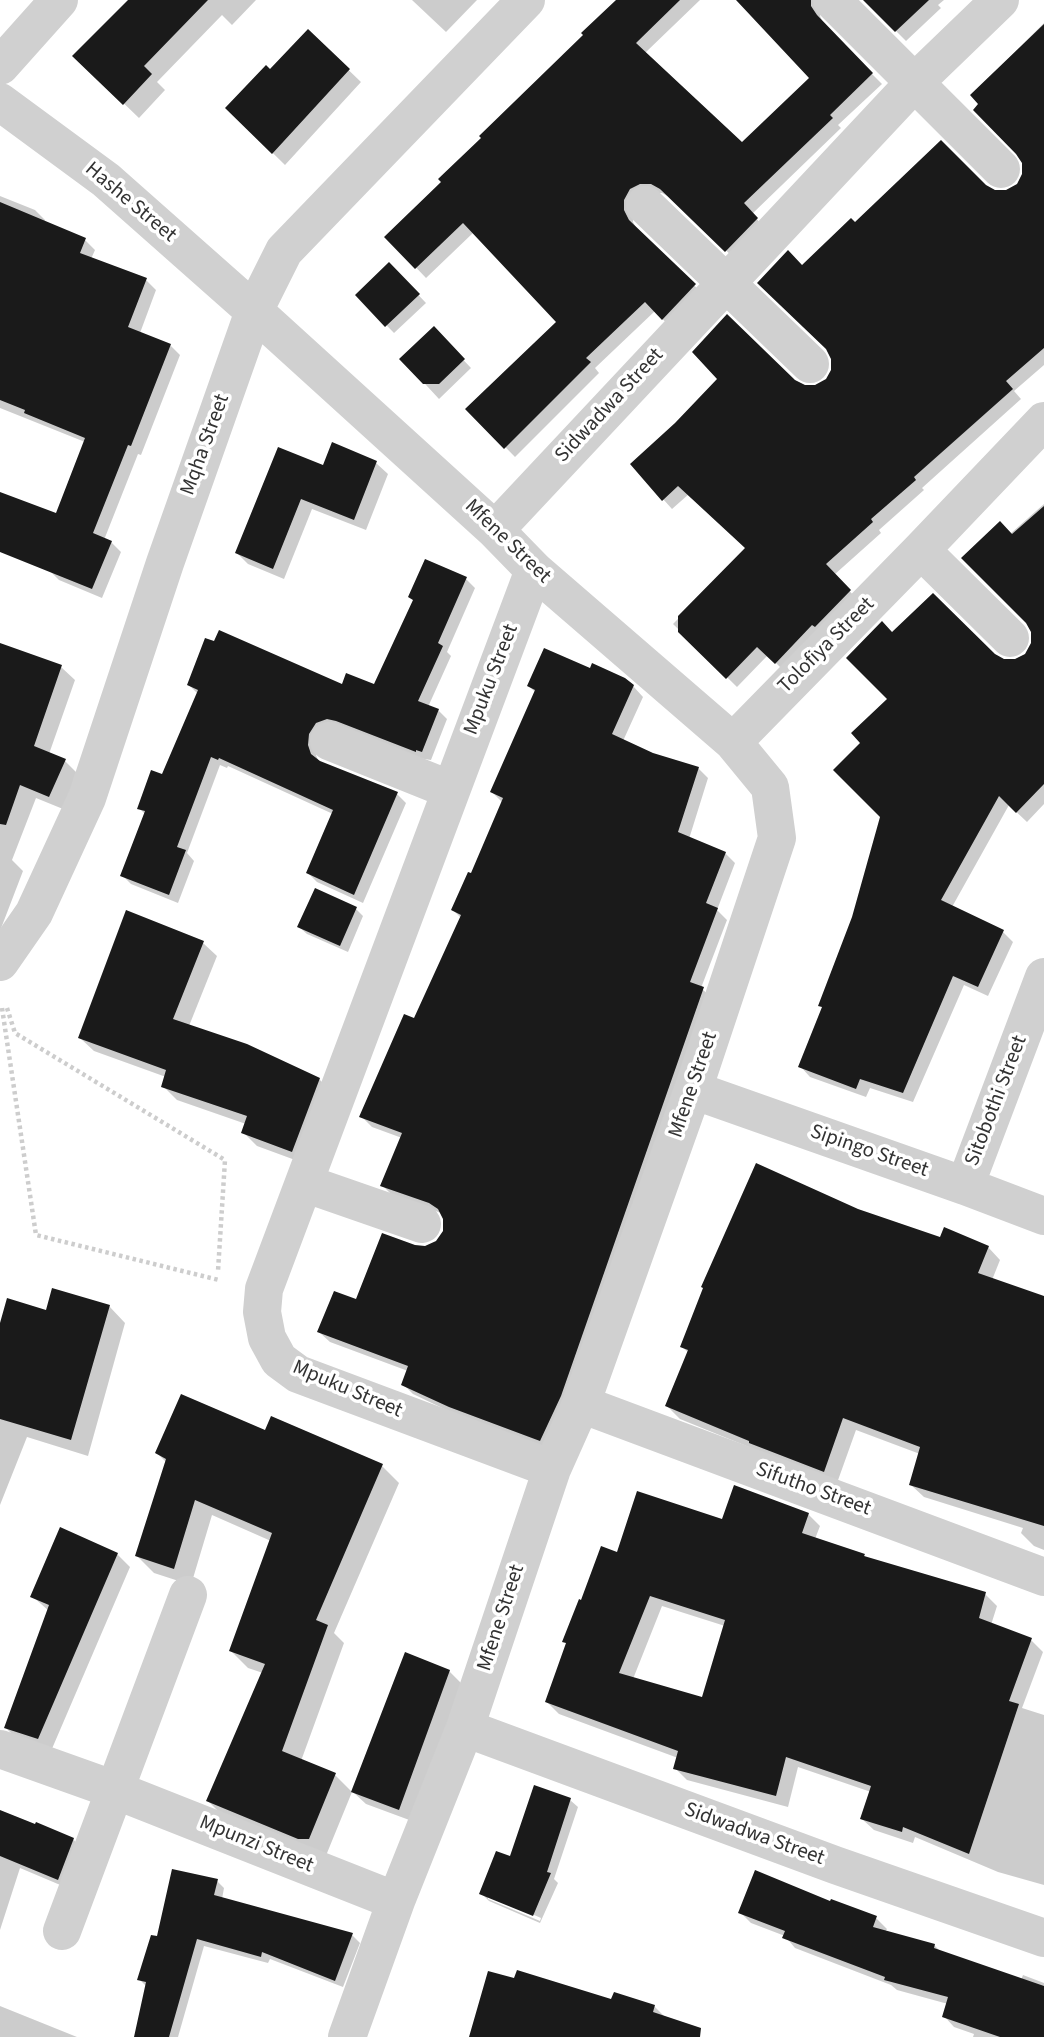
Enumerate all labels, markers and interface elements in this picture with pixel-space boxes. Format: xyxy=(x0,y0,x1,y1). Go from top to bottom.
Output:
street label: Hashe Street xyxy=(79,157,181,249)
street label: Sidwadwa Street xyxy=(551,343,669,469)
street label: Mqha Street xyxy=(176,391,236,499)
street label: Mfene Street xyxy=(459,495,555,589)
street label: Tolofiya Street xyxy=(774,593,880,699)
street label: Mpuku Street xyxy=(459,621,525,739)
street label: Mfene Street xyxy=(664,1029,724,1141)
street label: Sitobothi Street xyxy=(961,1032,1033,1170)
street label: Sipingo Street xyxy=(807,1120,931,1184)
street label: Mpuku Street xyxy=(288,1356,406,1424)
street label: Sifutho Street xyxy=(752,1458,874,1522)
street label: Mfene Street xyxy=(473,1562,531,1674)
street label: Sidwadwa Street xyxy=(680,1798,828,1872)
street label: Mpunzi Street xyxy=(195,1811,317,1879)

